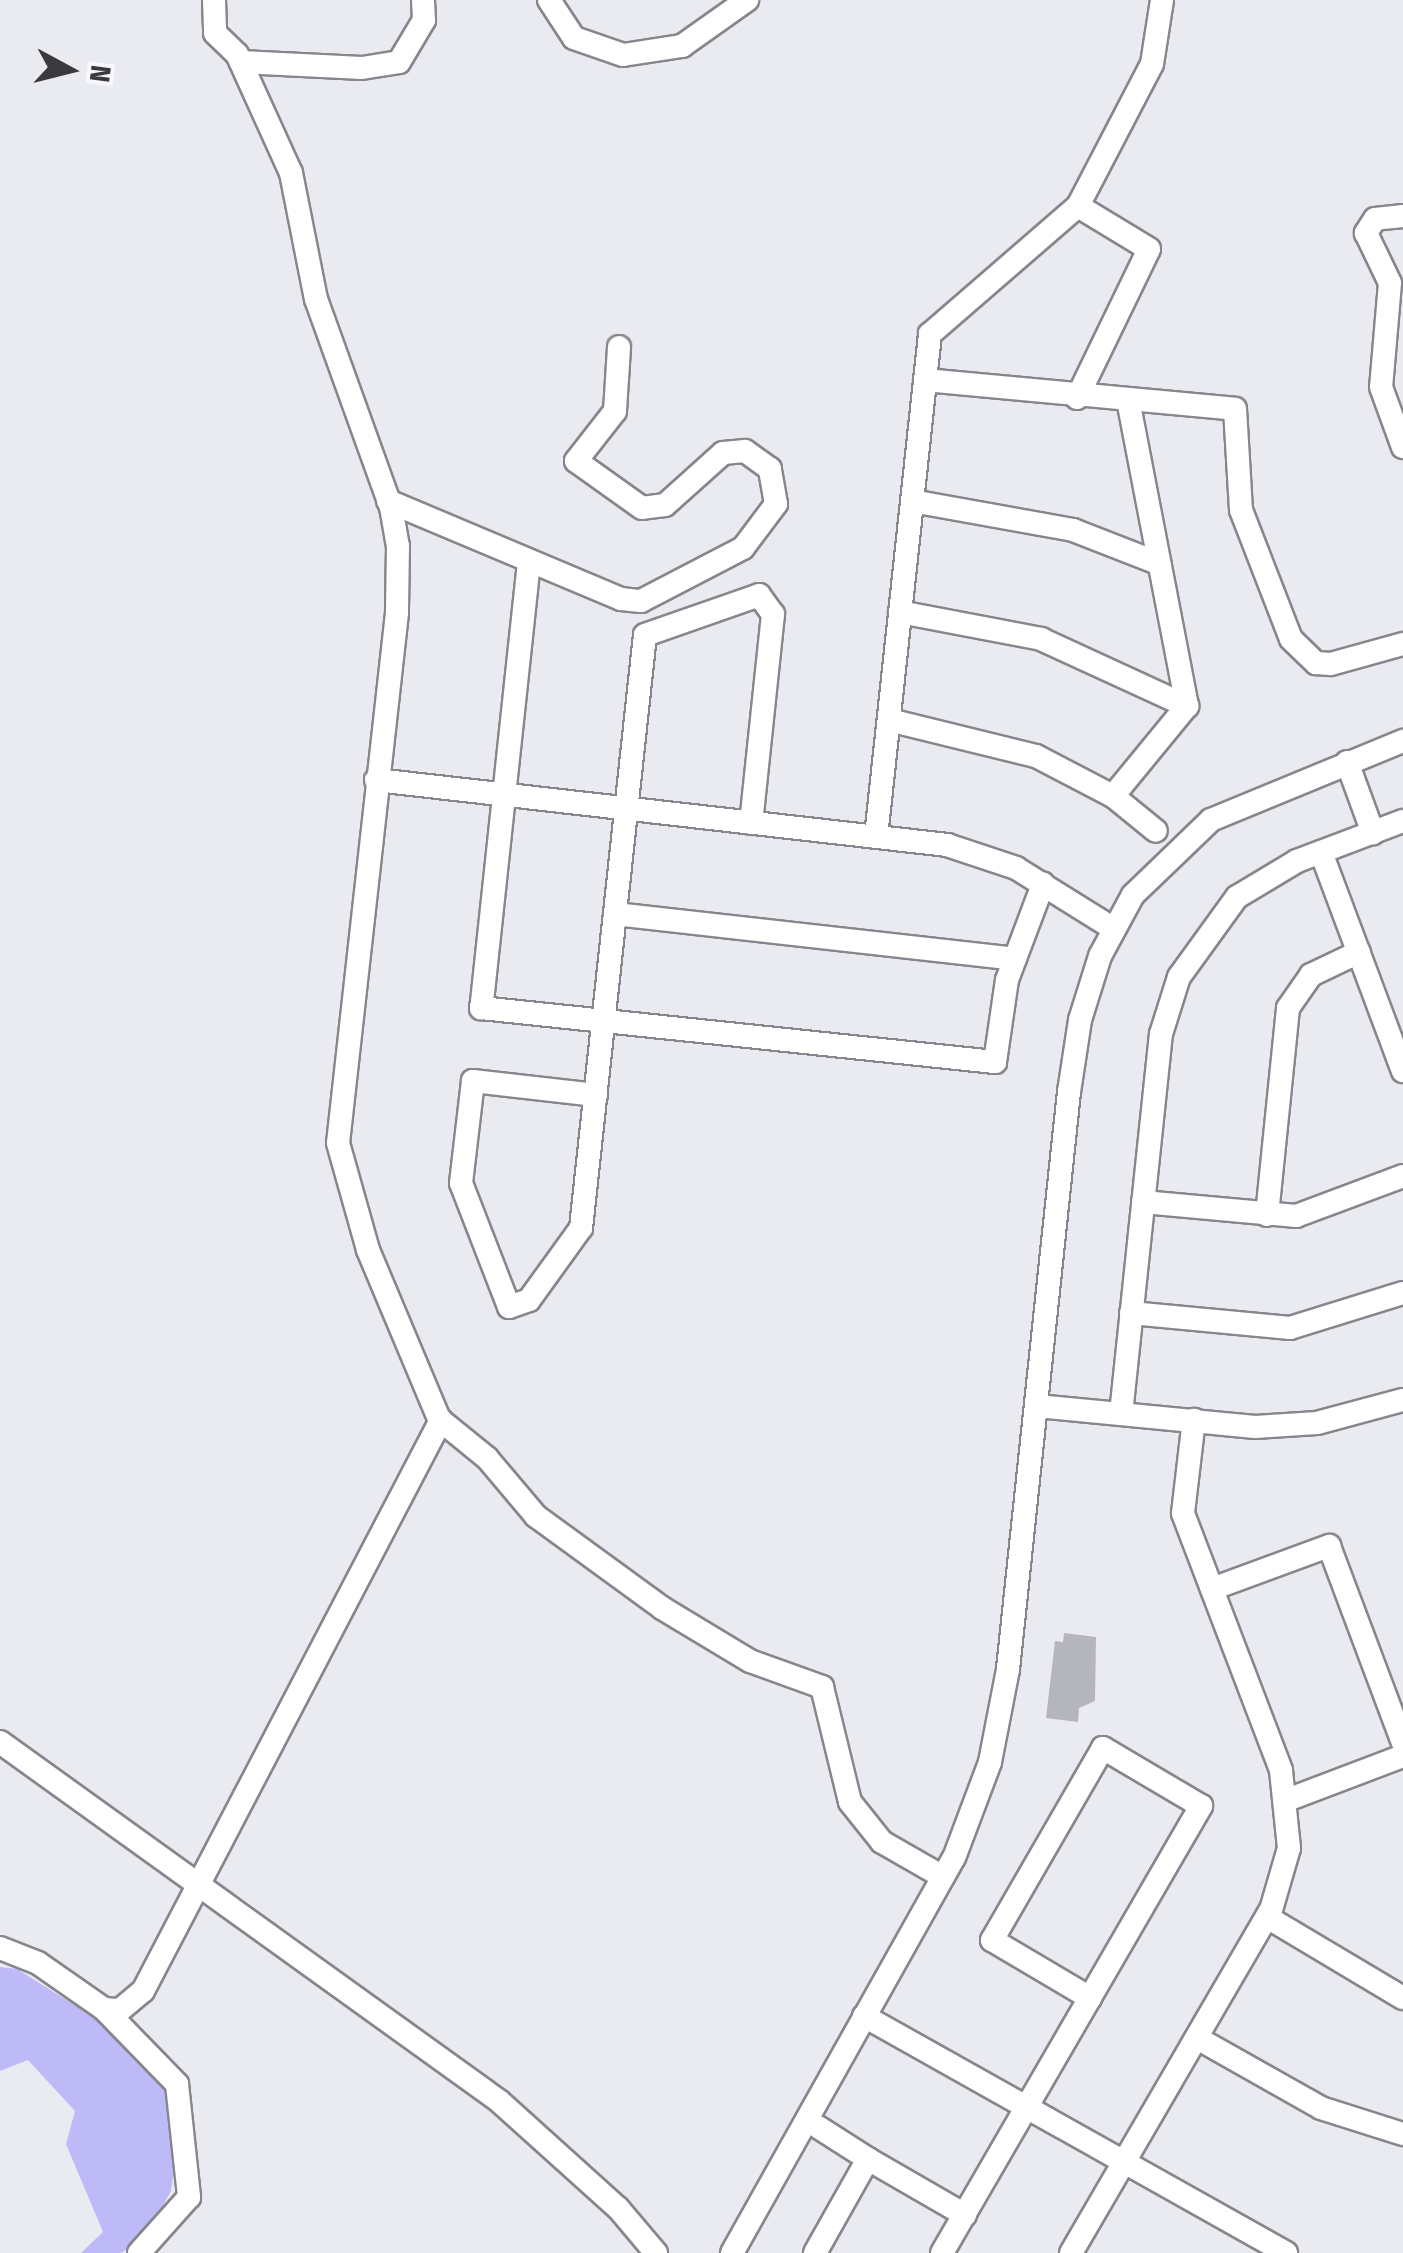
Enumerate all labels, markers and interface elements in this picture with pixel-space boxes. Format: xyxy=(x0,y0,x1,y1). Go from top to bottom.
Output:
north arrow xyxy=(20,20,120,120)
text: N xyxy=(83,63,118,84)

